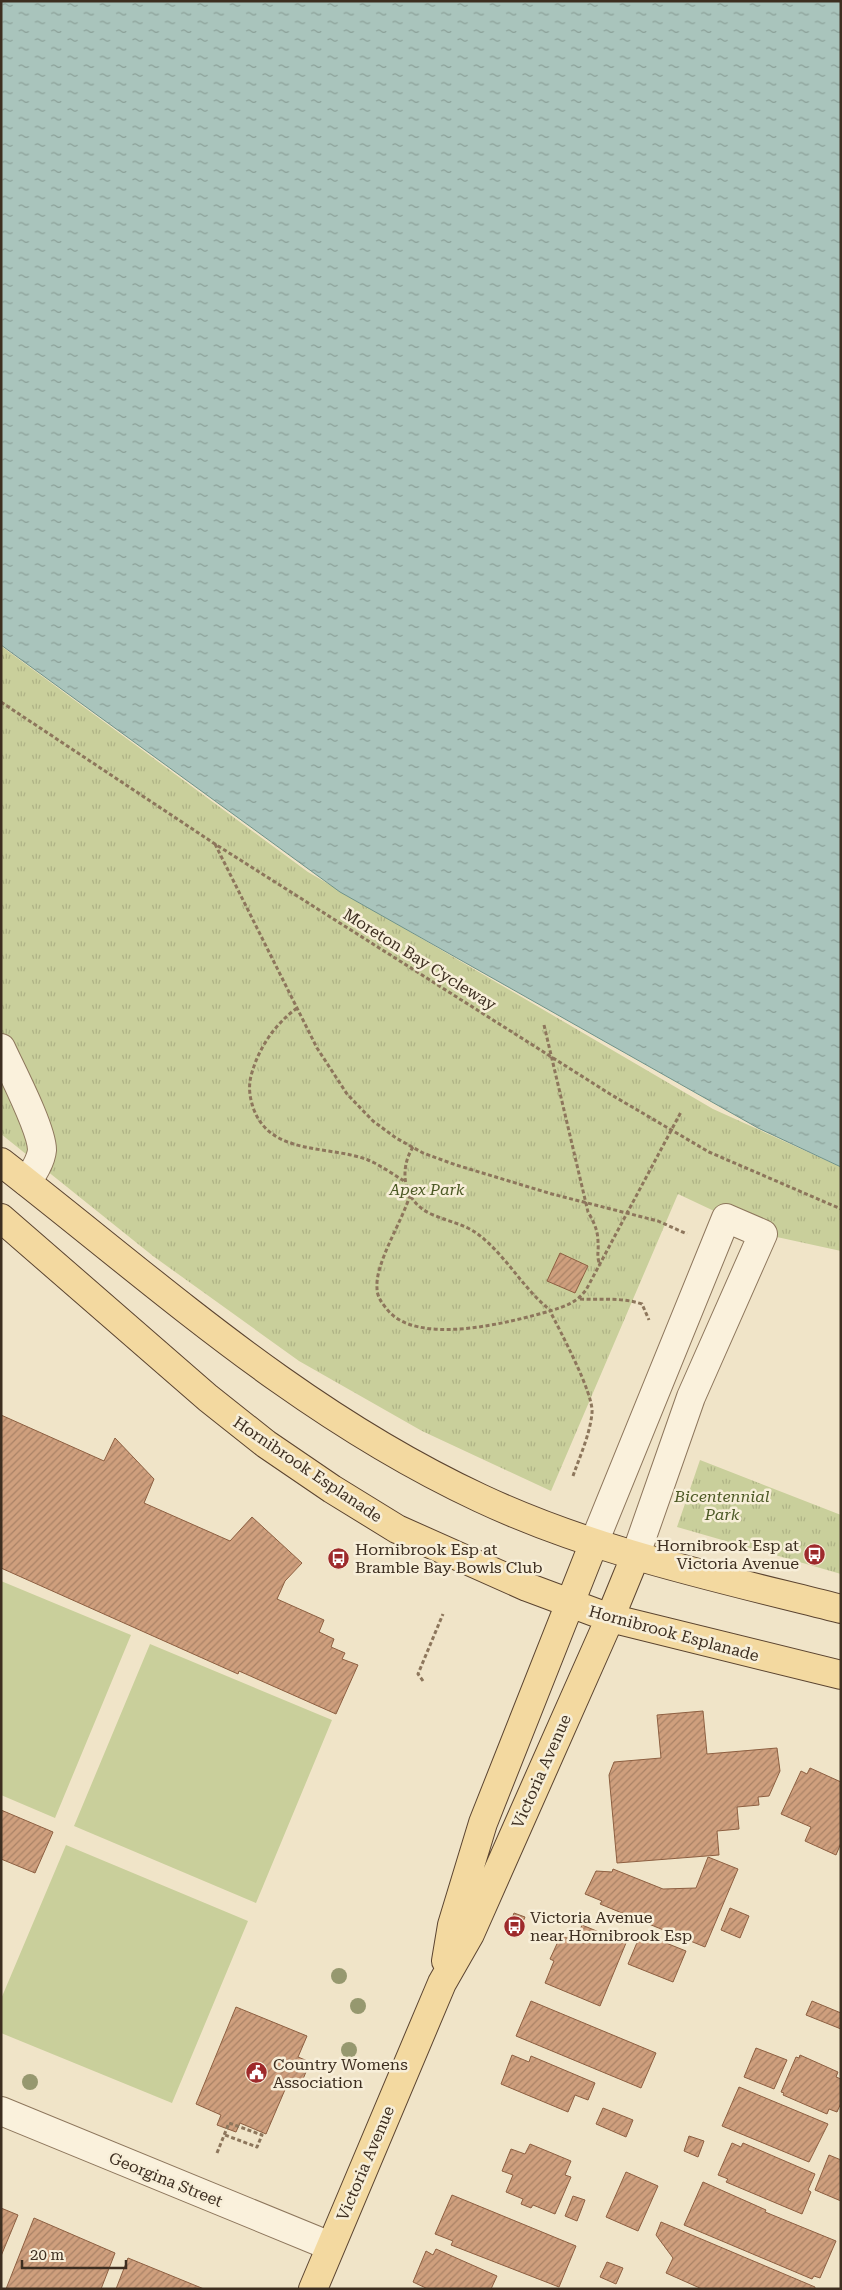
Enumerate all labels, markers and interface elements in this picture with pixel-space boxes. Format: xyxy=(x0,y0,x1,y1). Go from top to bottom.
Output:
street label: Moreton Bay Cycleway xyxy=(340,905,500,1015)
park label: Apex Park xyxy=(388,1180,465,1199)
street label: Hornibrook Esplanade xyxy=(230,1412,386,1526)
park label: Bicentennial Park xyxy=(673,1487,770,1524)
place label: Hornibrook Esp at Victoria Avenue xyxy=(657,1536,799,1573)
place label: Hornibrook Esp at Bramble Bay Bowls Club xyxy=(355,1540,542,1577)
bus stop icon: Hornibrook Esp at Victoria Avenue xyxy=(803,1542,827,1566)
bus stop icon: Hornibrook Esp at Bramble Bay Bowls Club xyxy=(327,1546,351,1570)
street label: Hornibrook Esplanade xyxy=(587,1602,761,1665)
street label: Victoria Avenue xyxy=(508,1711,575,1831)
place label: Victoria Avenue near Hornibrook Esp xyxy=(530,1908,692,1945)
bus stop icon: Victoria Avenue near Hornibrook Esp xyxy=(502,1914,526,1938)
place label: Country Womens Association xyxy=(273,2055,408,2092)
public building icon: Country Womens Association xyxy=(245,2061,269,2085)
street label: Victoria Avenue xyxy=(333,2103,398,2223)
street label: Georgina Street xyxy=(106,2148,225,2211)
scale bar xyxy=(22,2238,126,2270)
text: 20 m xyxy=(30,2246,65,2264)

